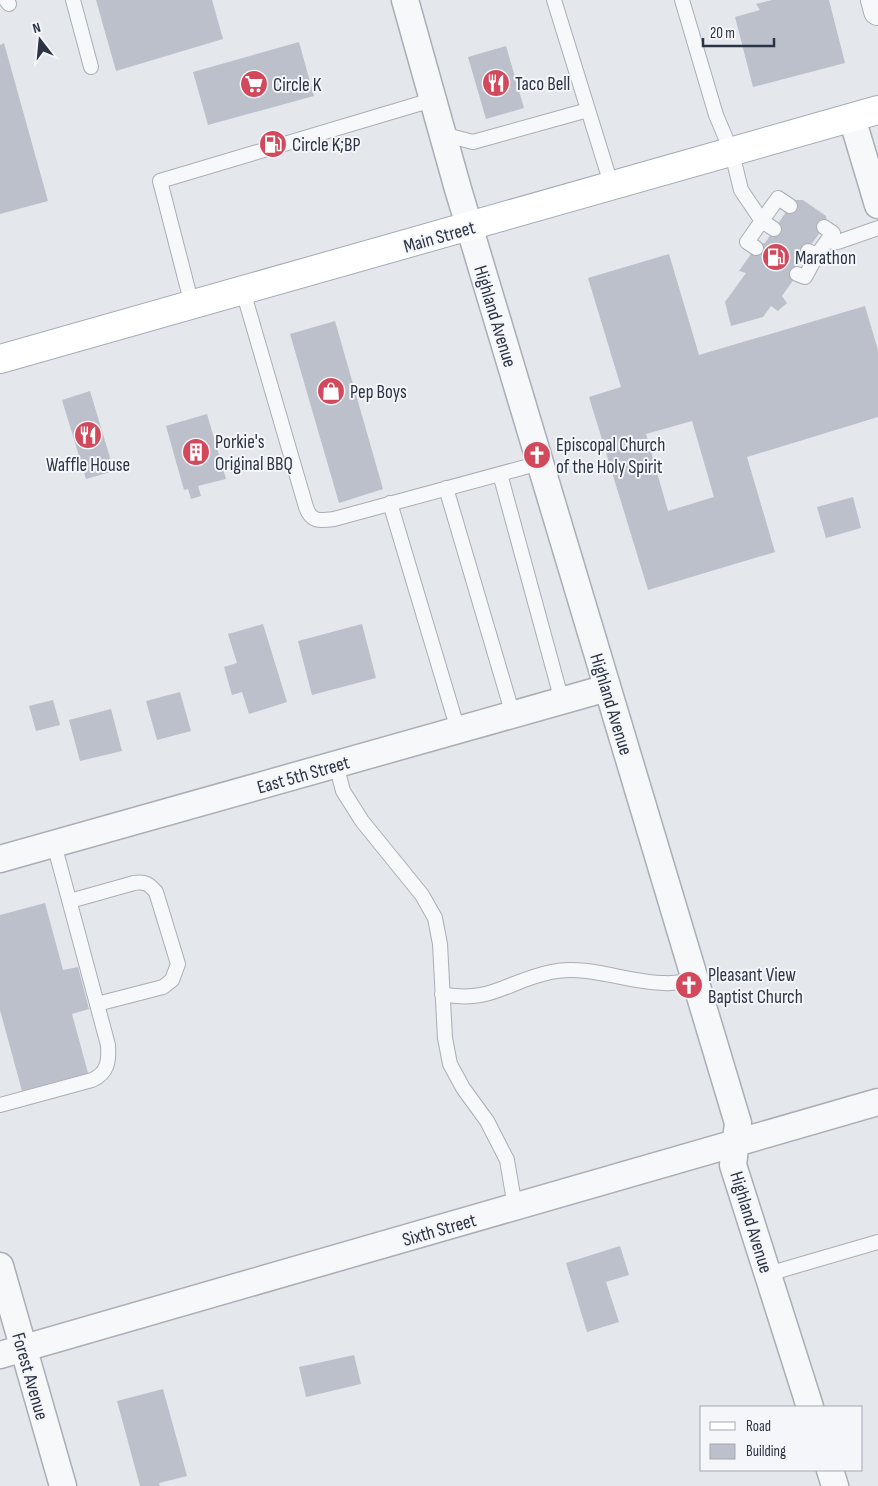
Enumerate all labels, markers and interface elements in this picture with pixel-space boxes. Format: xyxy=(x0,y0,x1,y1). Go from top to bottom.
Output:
north arrow xyxy=(15,15,65,65)
scale bar xyxy=(703,15,774,47)
text: N xyxy=(31,19,42,37)
text: 20 m xyxy=(710,24,735,43)
restaurant icon: Taco Bell xyxy=(481,68,511,98)
supermarket icon: Circle K xyxy=(239,69,269,99)
place label: Taco Bell xyxy=(515,73,570,96)
place label: Circle K xyxy=(273,74,322,97)
fuel station icon: Circle K;BP xyxy=(258,129,288,159)
place label: Circle K;BP xyxy=(292,134,361,157)
street label: Main Street xyxy=(401,216,478,259)
fuel station icon: Marathon xyxy=(761,242,791,272)
place label: Marathon xyxy=(795,247,856,270)
street label: Highland Avenue xyxy=(468,263,521,370)
shop icon: Pep Boys xyxy=(316,376,346,406)
place label: Pep Boys xyxy=(350,381,407,404)
restaurant icon: Waffle House xyxy=(73,420,103,450)
place label: Porkie's Original BBQ xyxy=(215,431,293,476)
place label: Episcopal Church of the Holy Spirit xyxy=(556,434,665,479)
building icon: Porkie's Original BBQ xyxy=(181,437,211,467)
church icon: Episcopal Church of the Holy Spirit xyxy=(522,440,552,470)
place label: Waffle House xyxy=(46,454,130,477)
street label: Highland Avenue xyxy=(584,651,637,758)
street label: East 5th Street xyxy=(255,751,353,800)
place label: Pleasant View Baptist Church xyxy=(708,964,803,1009)
church icon: Pleasant View Baptist Church xyxy=(674,970,704,1000)
street label: Highland Avenue xyxy=(724,1169,777,1276)
street label: Sixth Street xyxy=(400,1209,479,1252)
street label: Forest Avenue xyxy=(6,1330,53,1423)
legend xyxy=(700,1406,863,1471)
text: Road xyxy=(746,1417,771,1436)
text: Building xyxy=(746,1442,786,1461)

